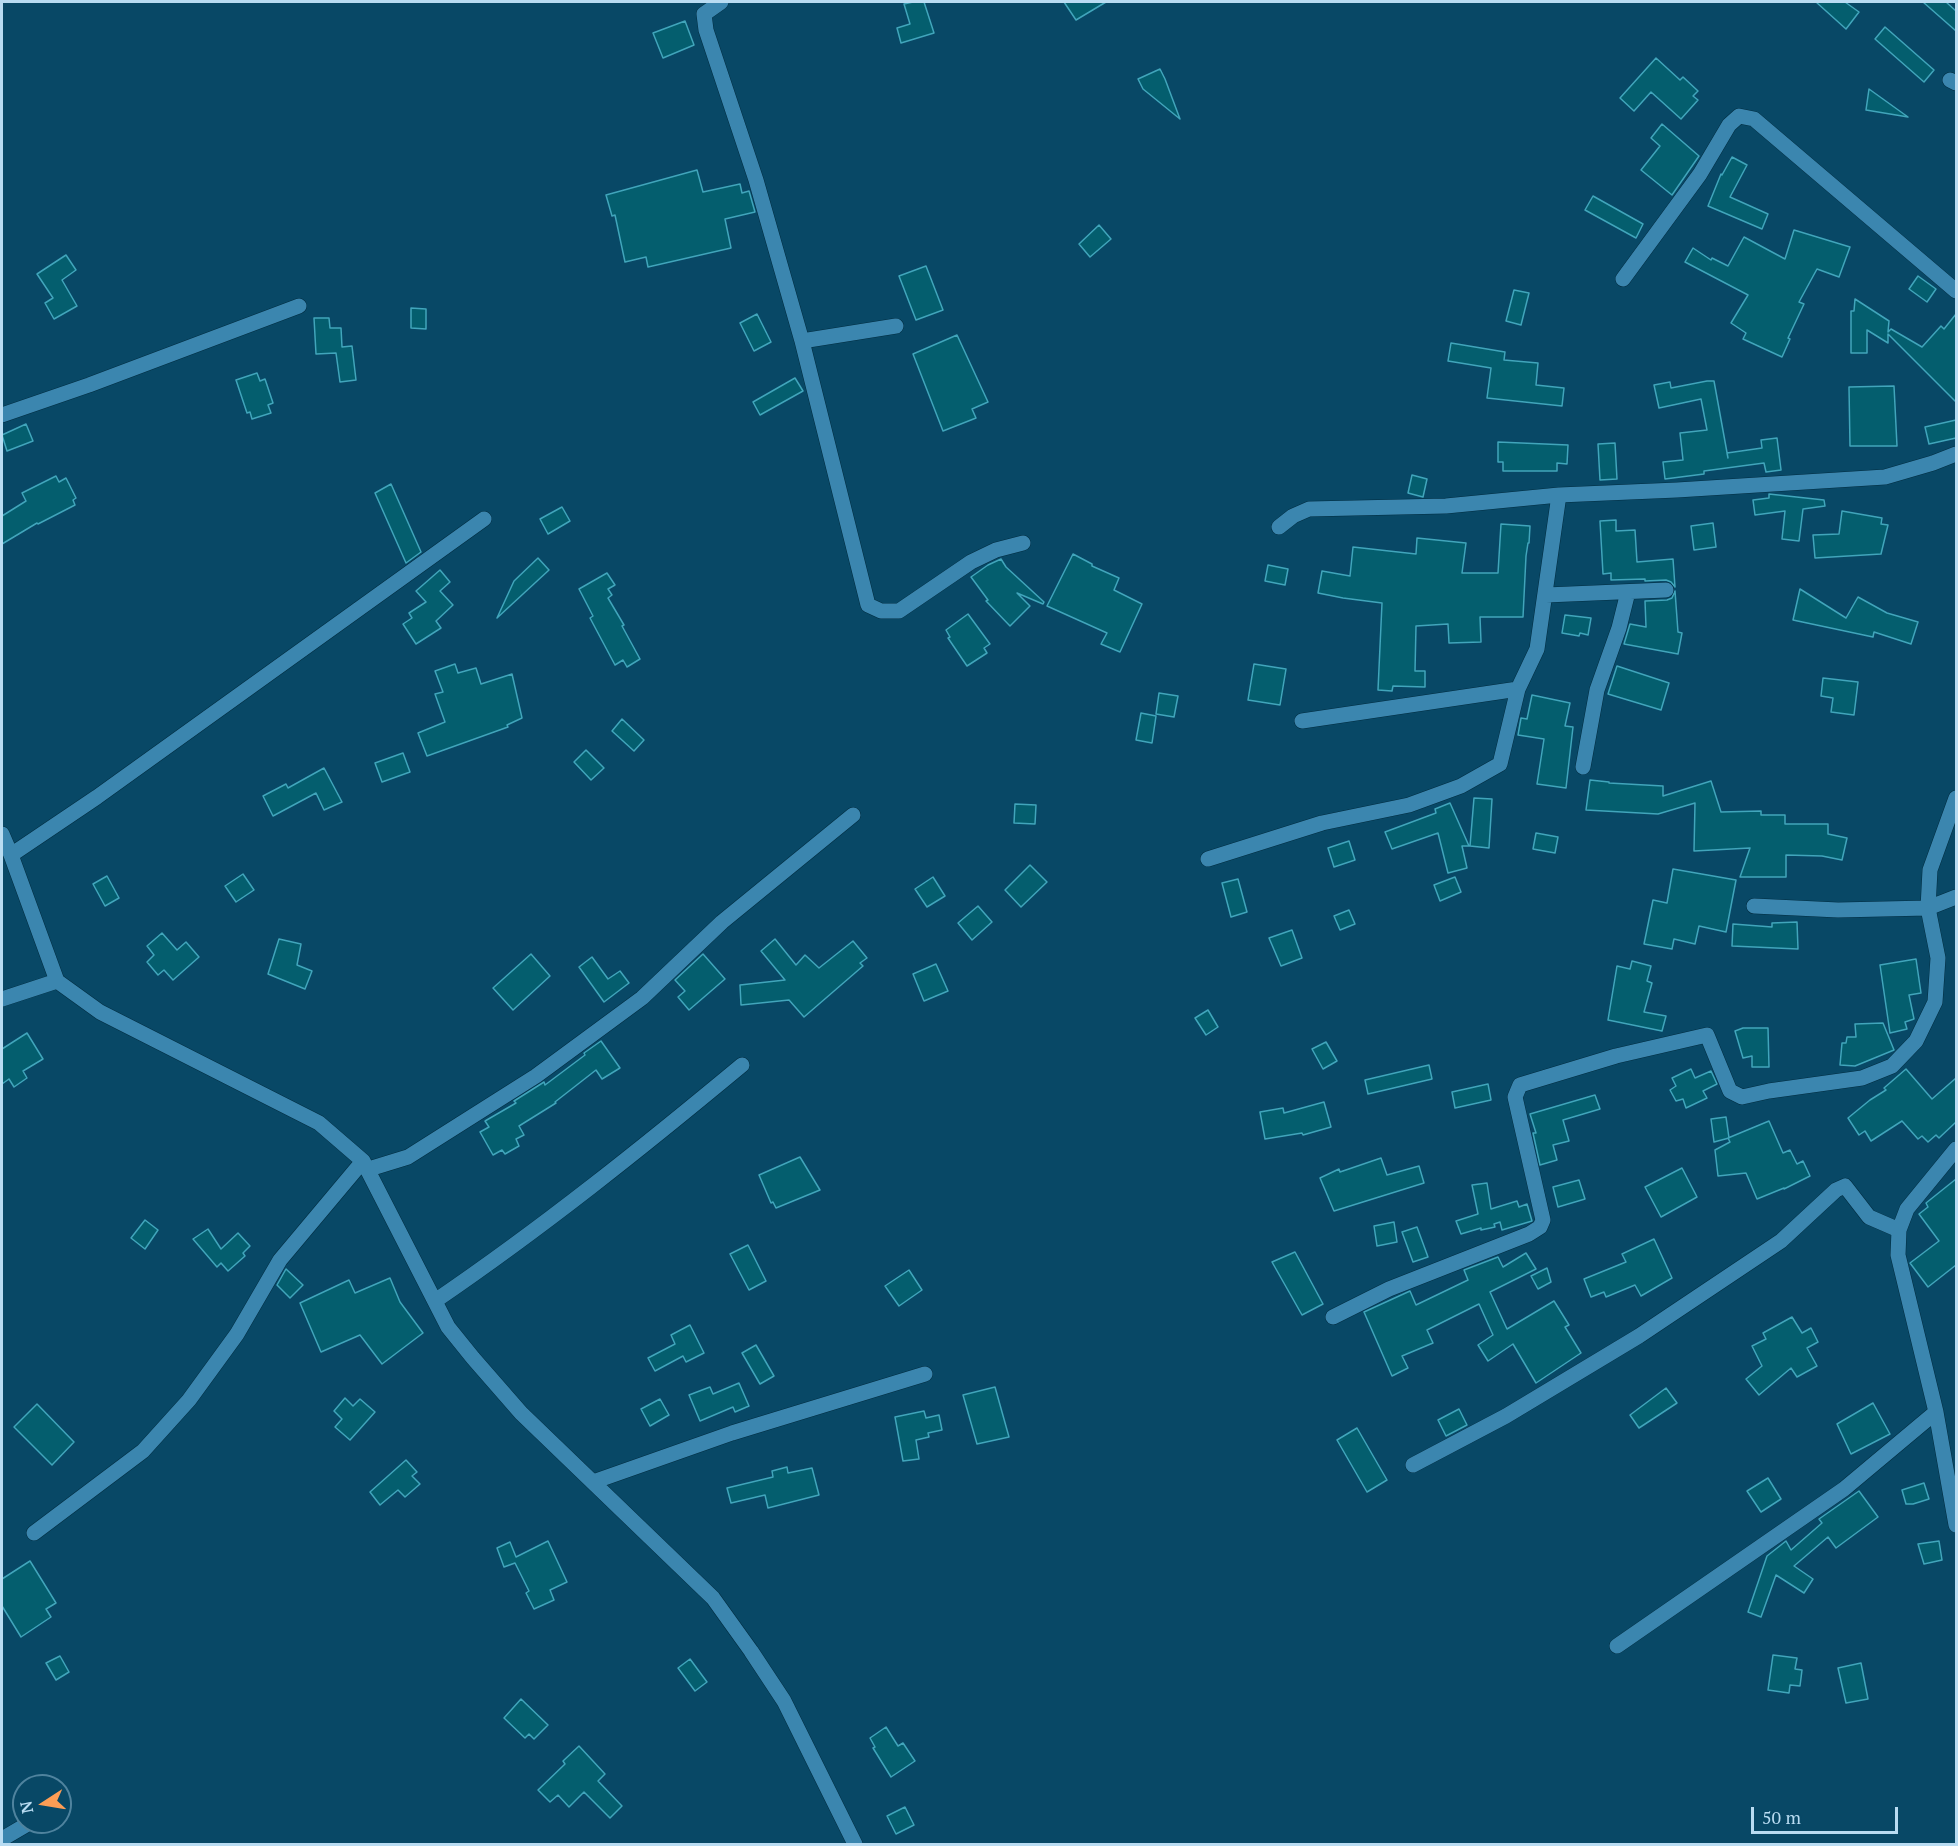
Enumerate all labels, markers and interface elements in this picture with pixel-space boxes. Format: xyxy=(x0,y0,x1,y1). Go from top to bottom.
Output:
north arrow xyxy=(12,1774,72,1834)
scale bar xyxy=(1754,1795,1901,1833)
text: N xyxy=(14,1799,38,1816)
text: 50 m xyxy=(1762,1805,1801,1829)

